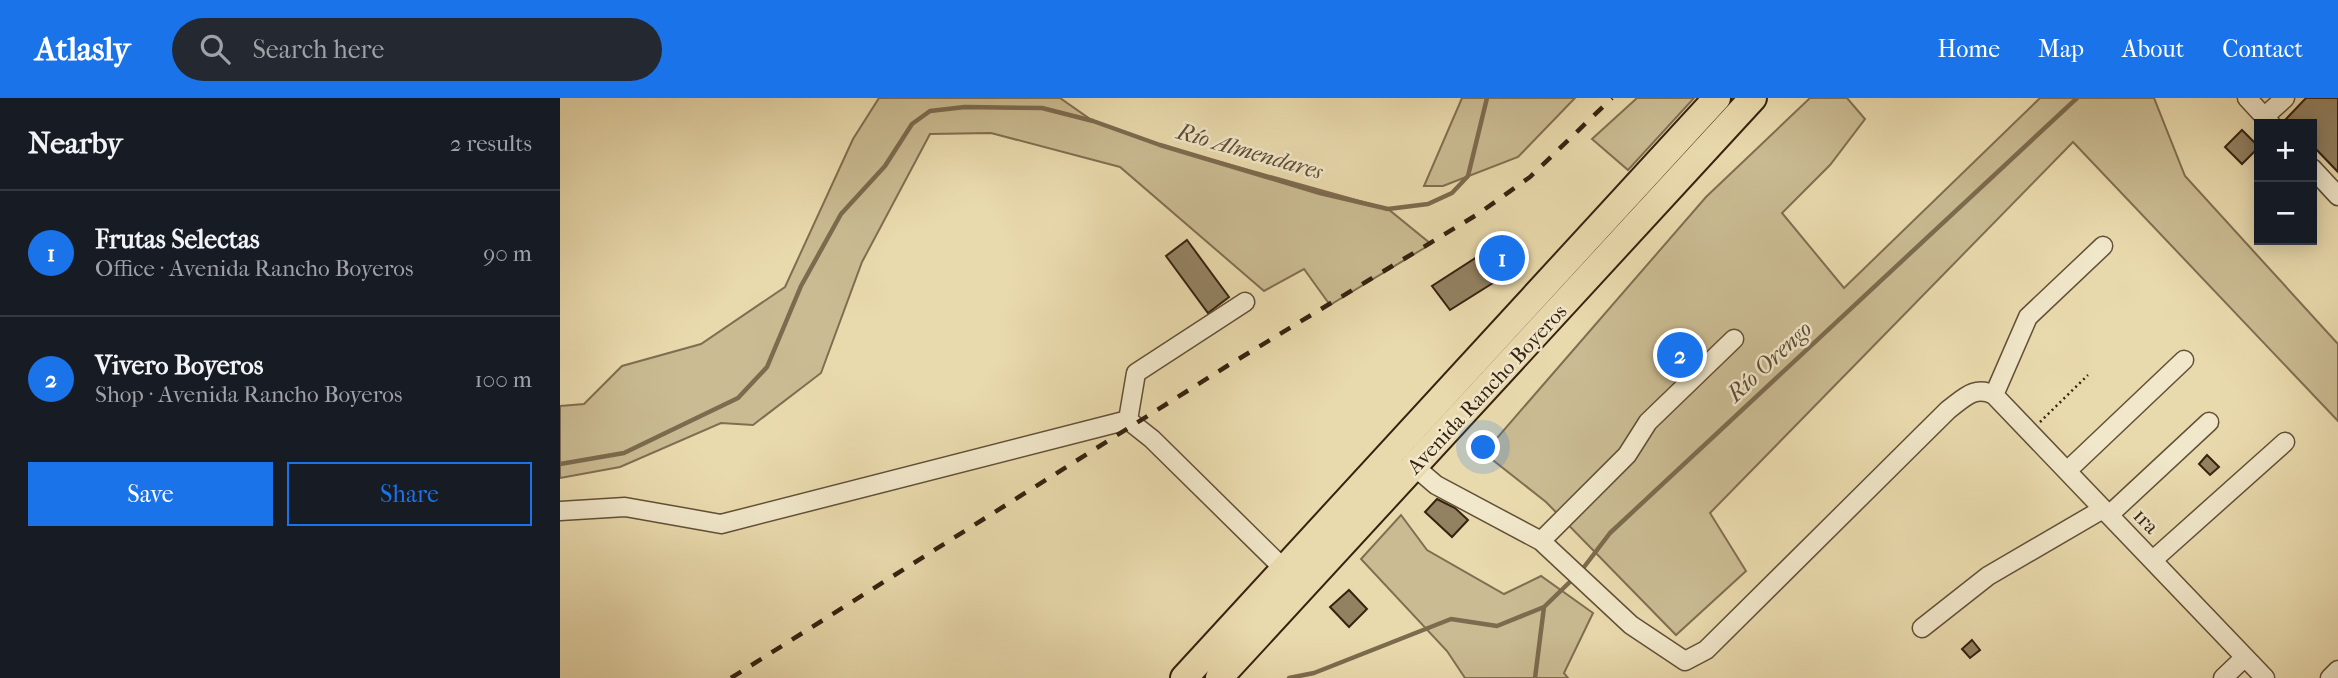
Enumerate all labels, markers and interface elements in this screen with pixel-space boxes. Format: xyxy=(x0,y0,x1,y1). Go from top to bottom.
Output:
search box xyxy=(172,18,662,81)
text: Atlasly xyxy=(35,30,130,69)
icon: search xyxy=(196,30,234,68)
text: Search here xyxy=(252,34,384,65)
text: Home xyxy=(1938,35,2000,63)
text: Map xyxy=(2038,35,2084,63)
text: About xyxy=(2122,35,2184,63)
text: Contact xyxy=(2222,35,2303,63)
water label: Río Almendares xyxy=(1172,117,1327,185)
map controls xyxy=(2254,119,2317,245)
button: + xyxy=(2254,119,2317,182)
text: Nearby xyxy=(28,126,123,161)
text: 2 results xyxy=(450,130,532,157)
button: − xyxy=(2254,182,2317,245)
text: Frutas Selectas xyxy=(95,224,260,255)
pin: 1 xyxy=(1479,232,1525,284)
text: 1 xyxy=(47,240,55,267)
text: 90 m xyxy=(483,240,532,267)
text: Office · Avenida Rancho Boyeros xyxy=(95,255,413,282)
street label: Avenida Rancho Boyeros xyxy=(1402,299,1572,479)
water label: Río Orengo xyxy=(1720,315,1817,409)
pin: 2 xyxy=(1657,329,1703,381)
text: Vivero Boyeros xyxy=(95,350,263,381)
text: 2 xyxy=(45,366,57,393)
text: 100 m xyxy=(474,366,532,393)
text: Shop · Avenida Rancho Boyeros xyxy=(95,381,402,408)
your location xyxy=(1466,430,1500,464)
button: Save xyxy=(28,462,273,526)
button: Share xyxy=(287,462,532,526)
street label: 1ra xyxy=(2128,503,2164,539)

